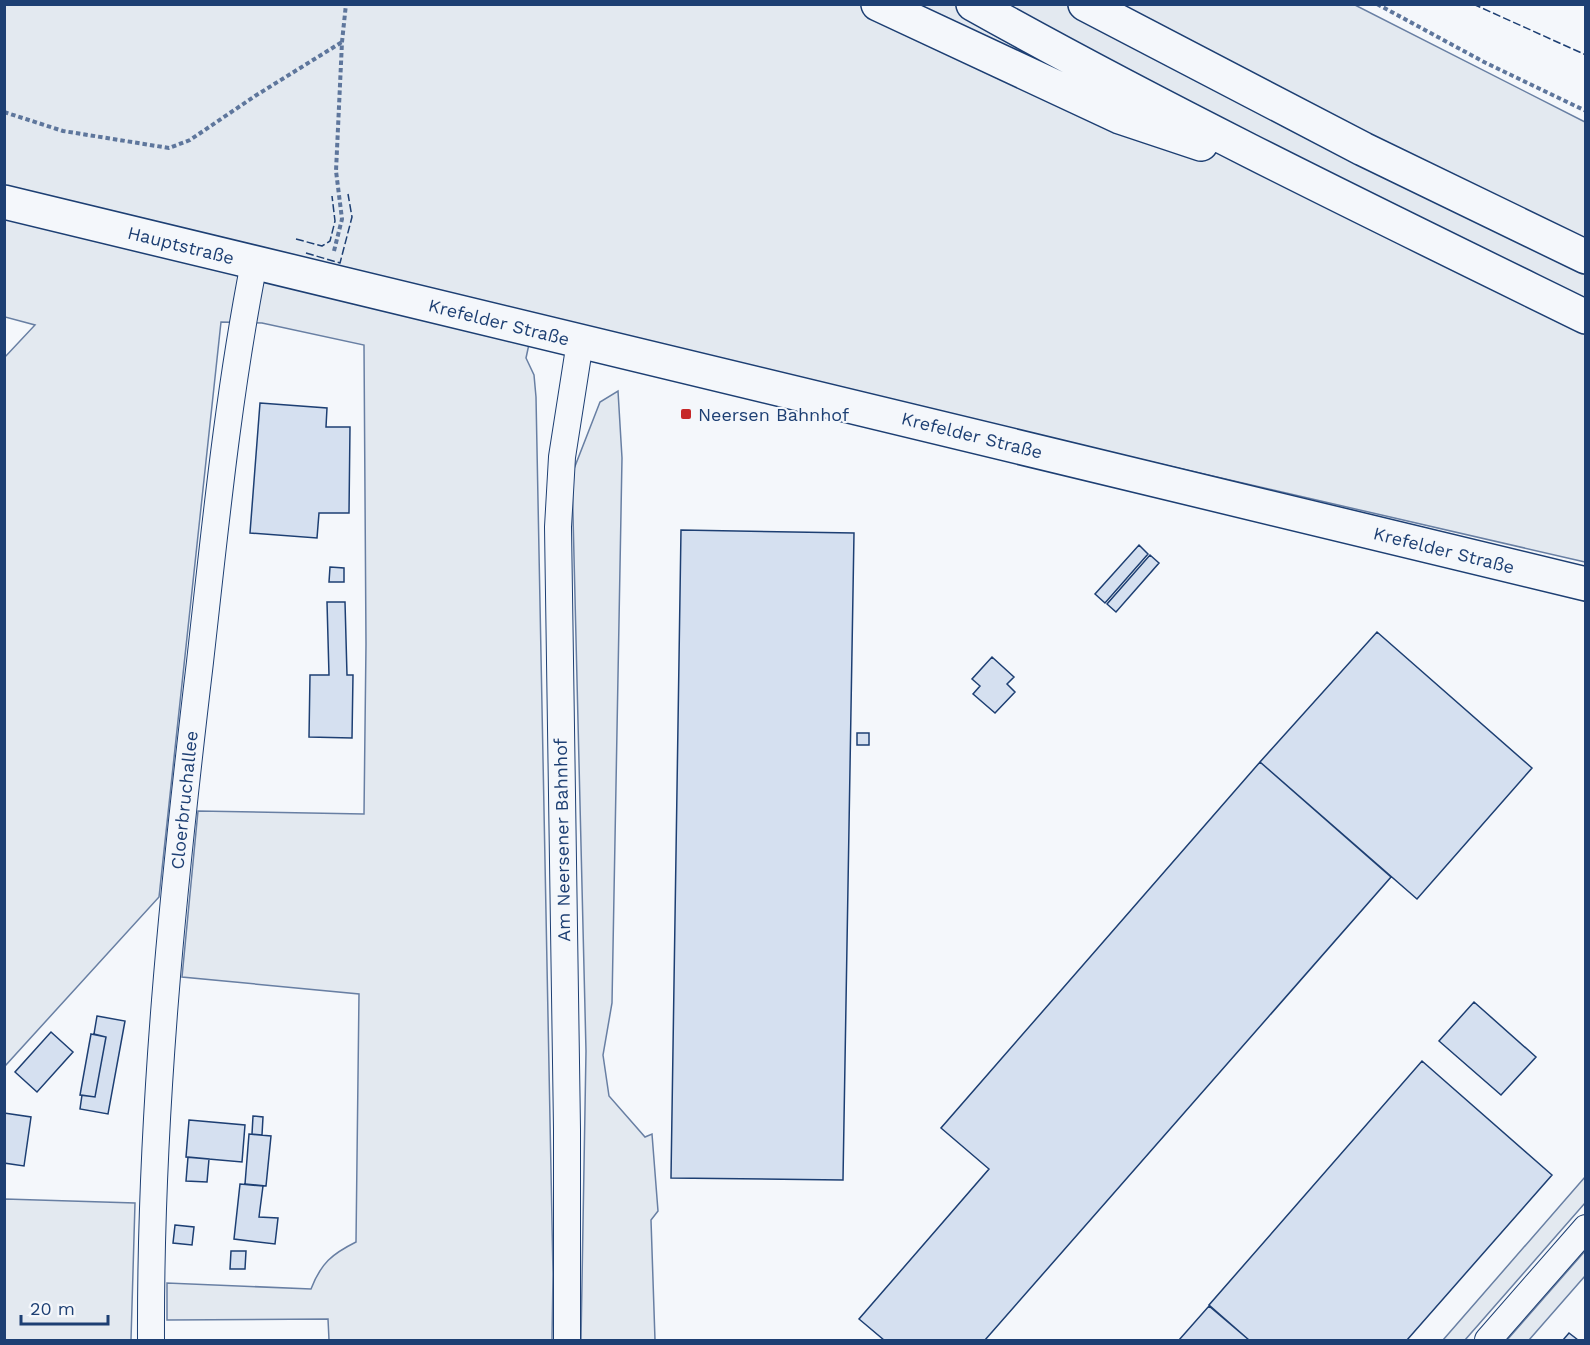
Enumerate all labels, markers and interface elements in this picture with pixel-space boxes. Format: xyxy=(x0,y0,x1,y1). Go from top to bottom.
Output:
street label: Hauptstraße xyxy=(126,222,236,268)
street label: Krefelder Straße xyxy=(426,294,572,350)
place label: Neersen Bahnhof xyxy=(698,404,849,425)
marker: Neersen Bahnhof xyxy=(679,407,693,421)
street label: Krefelder Straße xyxy=(899,407,1045,463)
street label: Krefelder Straße xyxy=(1371,522,1517,578)
street label: Cloerbruchallee xyxy=(166,730,202,870)
street label: Am Neersener Bahnhof xyxy=(550,738,574,942)
scale bar xyxy=(21,1288,108,1326)
text: 20 m xyxy=(30,1298,75,1319)

